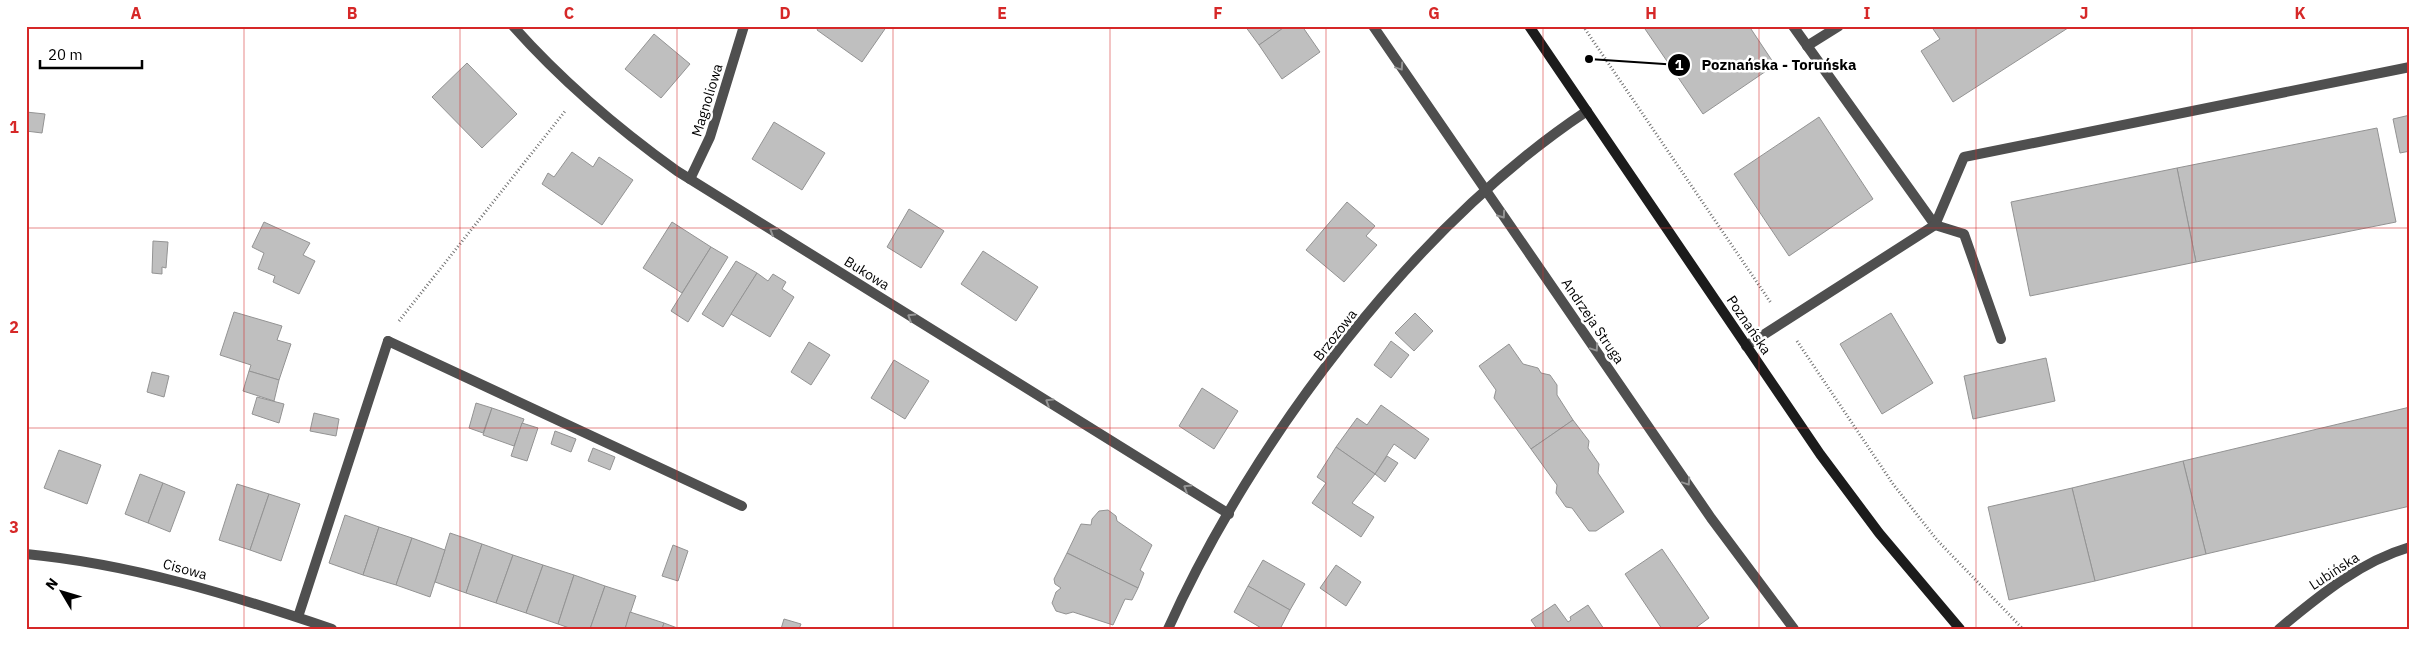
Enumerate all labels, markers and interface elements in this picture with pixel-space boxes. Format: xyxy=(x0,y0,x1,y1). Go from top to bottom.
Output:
text: A xyxy=(131,3,142,23)
text: B xyxy=(347,3,358,23)
text: C xyxy=(564,3,574,23)
text: D xyxy=(779,3,791,23)
text: E xyxy=(997,3,1007,23)
text: F xyxy=(1213,3,1223,23)
text: G xyxy=(1428,3,1440,23)
text: H xyxy=(1645,3,1657,23)
text: I xyxy=(1864,3,1871,23)
text: J xyxy=(2080,3,2088,23)
text: K xyxy=(2294,3,2306,23)
scale bar xyxy=(40,38,142,70)
text: 20 m xyxy=(48,45,83,64)
callout: Poznańska - Toruńska xyxy=(1667,50,1867,80)
text: 1 xyxy=(1674,55,1684,74)
text: Poznańska - Toruńska xyxy=(1702,55,1857,74)
street label: Magnoliowa xyxy=(687,61,727,139)
one-way arrow xyxy=(1394,61,1403,70)
text: 1 xyxy=(9,117,19,137)
one-way arrow xyxy=(1496,209,1505,219)
one-way arrow xyxy=(769,228,779,237)
street label: Bukowa xyxy=(841,252,893,294)
street label: Andrzeja Struga xyxy=(1558,275,1629,368)
street label: Poznańska xyxy=(1723,292,1776,358)
street label: Brzozowa xyxy=(1309,305,1361,364)
one-way arrow xyxy=(908,313,917,323)
text: 2 xyxy=(9,317,19,337)
one-way arrow xyxy=(1589,343,1598,352)
one-way arrow xyxy=(1046,399,1055,409)
one-way arrow xyxy=(1681,477,1690,486)
one-way arrow xyxy=(1184,485,1193,495)
text: 3 xyxy=(9,517,19,537)
street label: Lubińska xyxy=(2306,548,2363,594)
street label: Cisowa xyxy=(161,554,210,584)
north arrow xyxy=(38,568,88,618)
text: N xyxy=(42,574,62,594)

